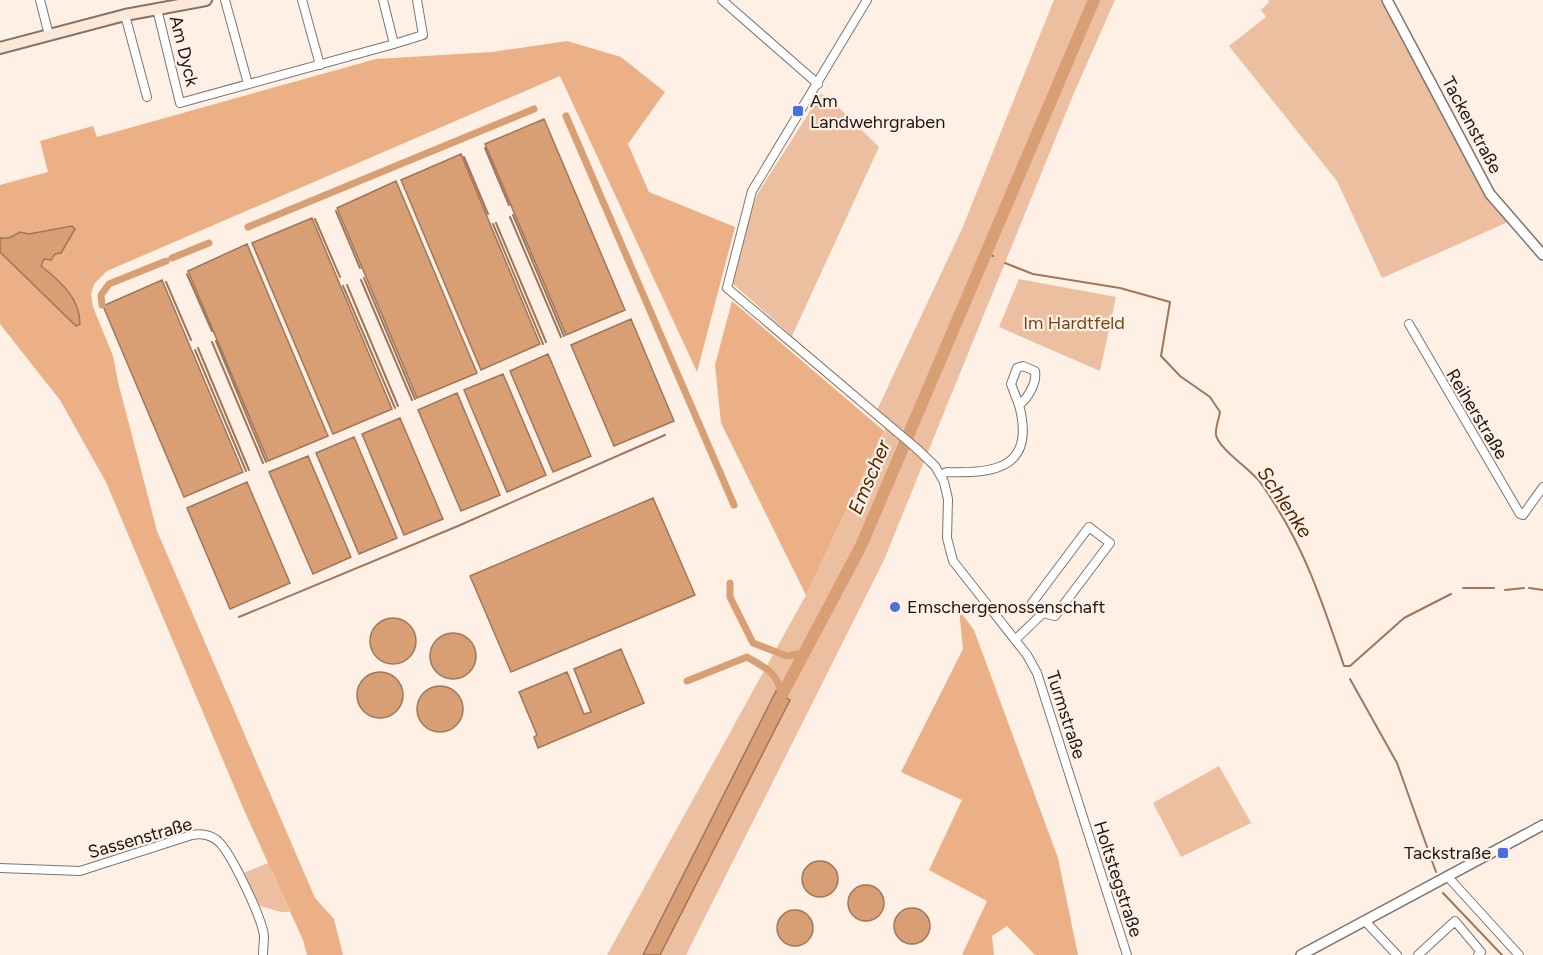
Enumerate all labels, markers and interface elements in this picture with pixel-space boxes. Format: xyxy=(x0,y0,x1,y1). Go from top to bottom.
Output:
street label: Am Dyck xyxy=(165,13,203,89)
street label: Tackenstraße xyxy=(1437,73,1507,177)
place label: Am Landwehrgraben xyxy=(810,90,945,133)
marker: Am Landwehrgraben xyxy=(791,104,805,118)
park label: Im Hardtfeld xyxy=(1023,312,1125,334)
street label: Reiherstraße xyxy=(1441,365,1513,463)
water label: Emscher xyxy=(843,435,896,518)
water label: Schlenke xyxy=(1252,462,1318,542)
place label: Emschergenossenschaft xyxy=(907,596,1106,618)
marker: Emschergenossenschaft xyxy=(888,600,902,614)
street label: Turmstraße xyxy=(1041,668,1091,762)
street label: Sassenstraße xyxy=(85,813,195,863)
street label: Holtstegstraße xyxy=(1089,818,1147,940)
place label: Tackstraße xyxy=(1404,842,1491,864)
marker: Tackstraße xyxy=(1496,846,1510,860)

